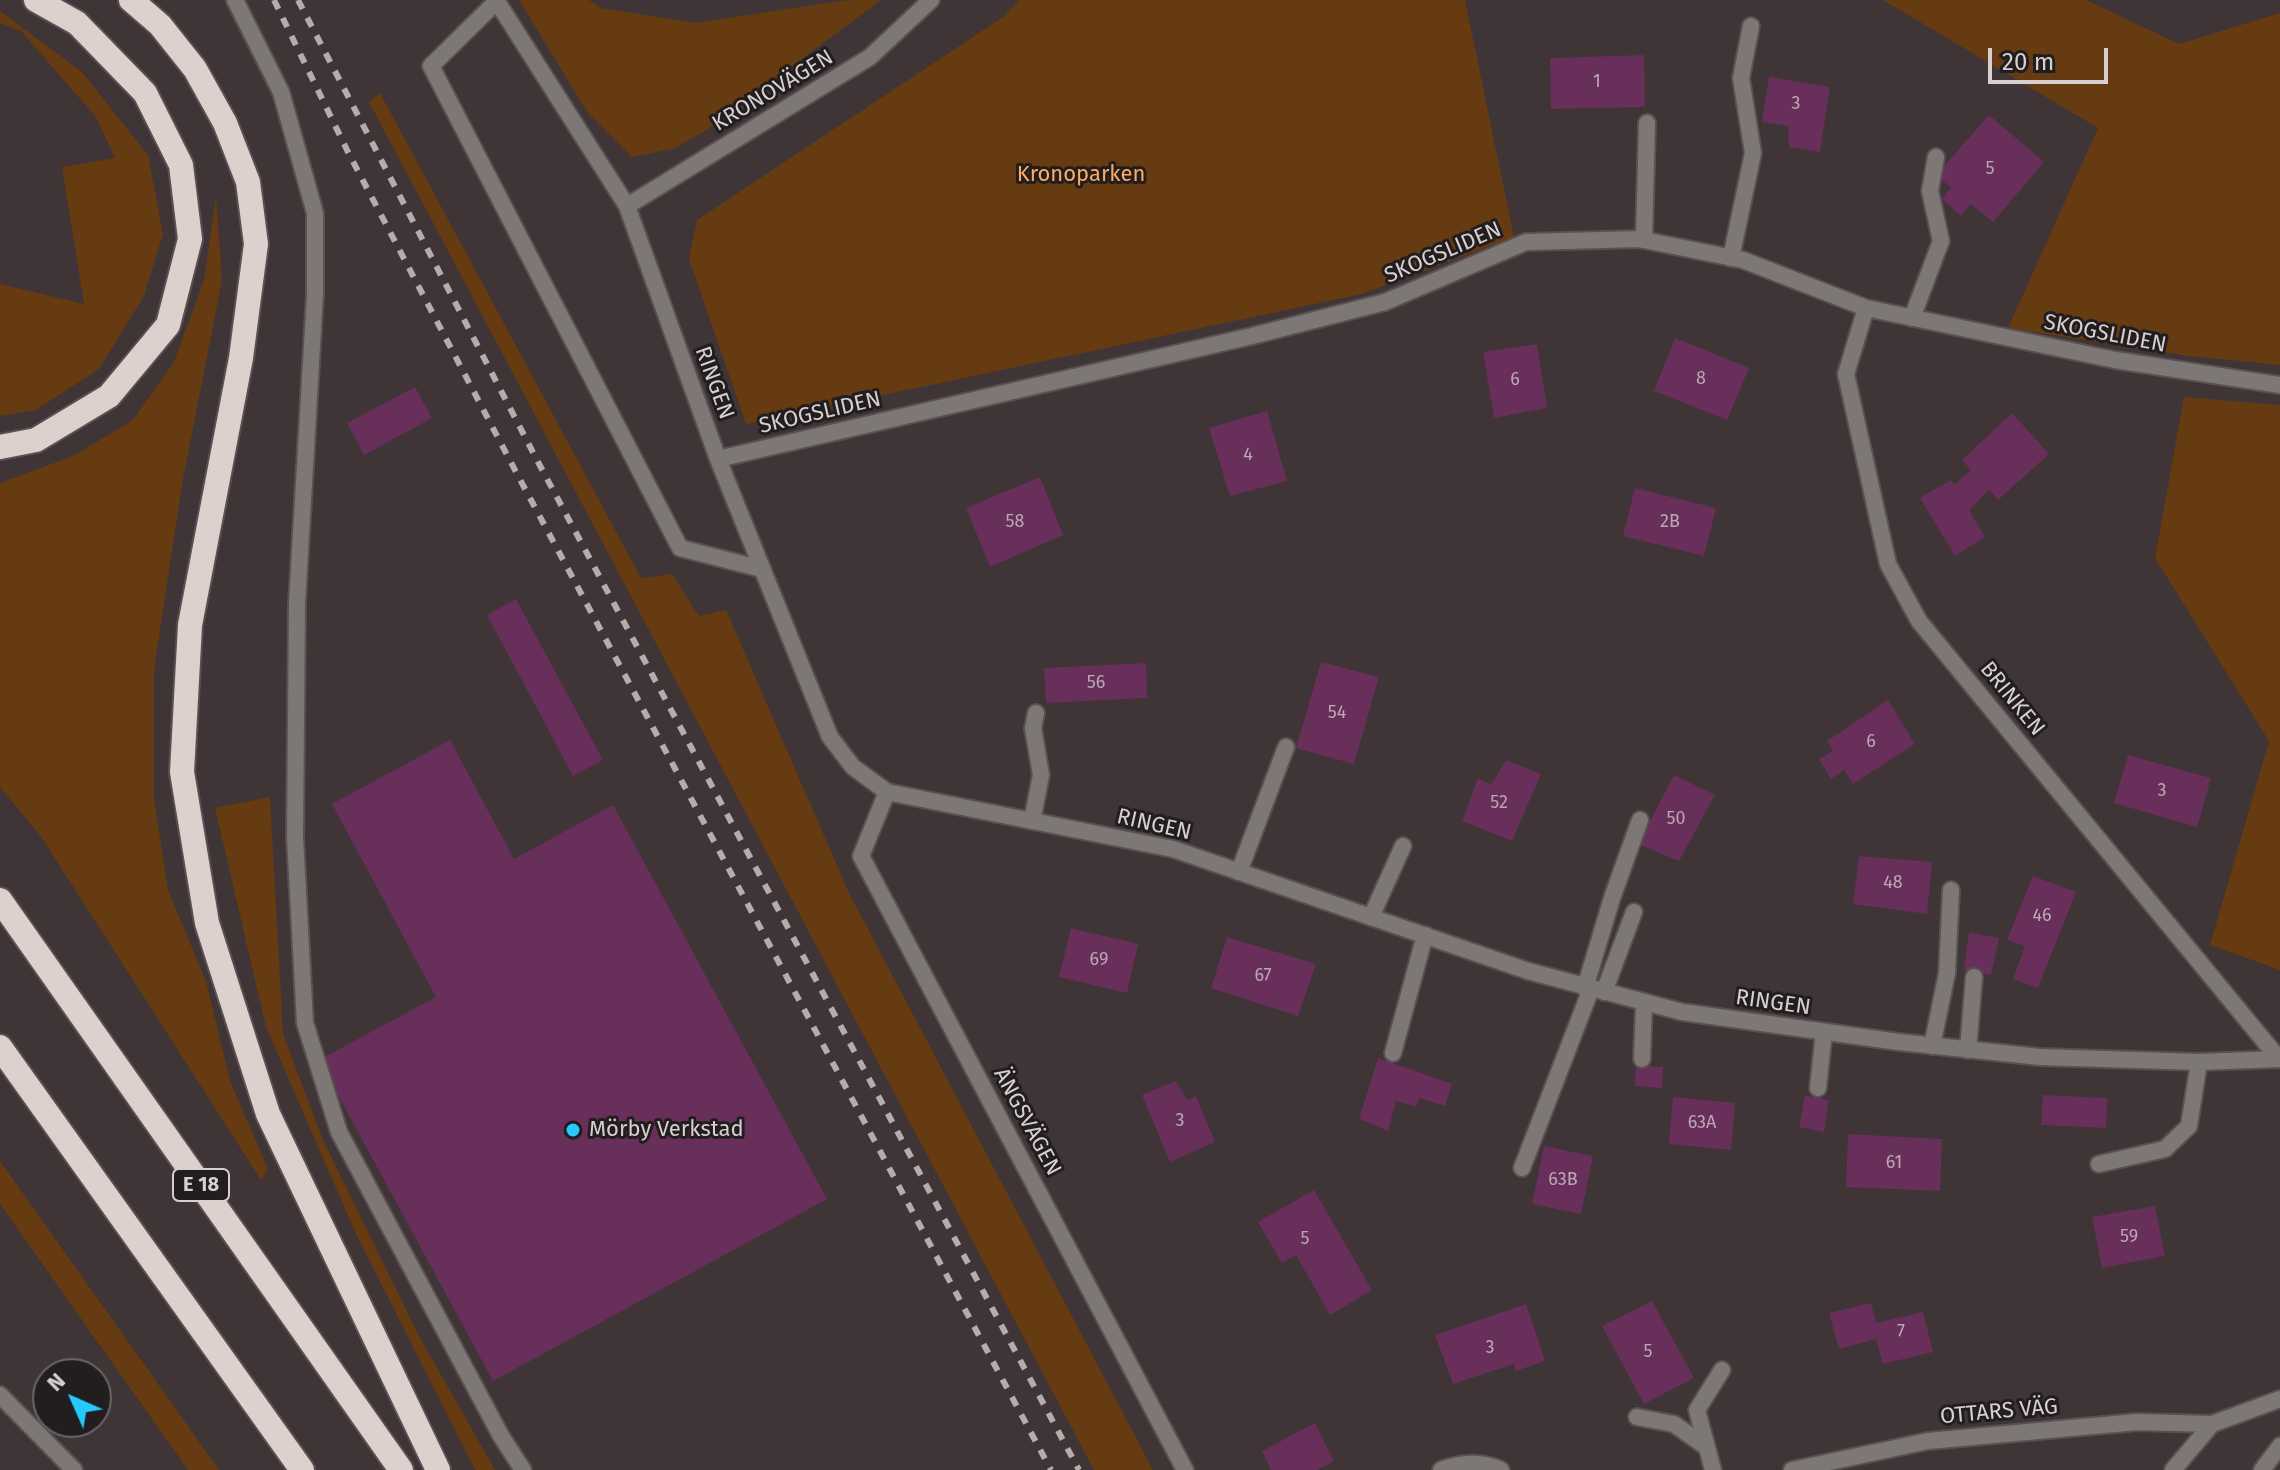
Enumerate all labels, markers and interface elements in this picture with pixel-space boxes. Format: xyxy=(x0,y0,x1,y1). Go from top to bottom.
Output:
scale bar xyxy=(1992,32,2112,82)
street label: KRONOVÄGEN xyxy=(708,45,838,137)
text: 20 m xyxy=(2002,48,2054,76)
house number: 1 xyxy=(1593,71,1601,93)
house number: 3 xyxy=(1792,93,1800,115)
house number: 5 xyxy=(1985,158,1995,180)
park label: Kronoparken xyxy=(1017,162,1145,188)
street label: SKOGSLIDEN xyxy=(1381,217,1505,289)
street label: SKOGSLIDEN xyxy=(2042,309,2168,359)
street label: RINGEN xyxy=(689,343,739,423)
house number: 8 xyxy=(1696,368,1706,390)
house number: 6 xyxy=(1510,369,1520,391)
street label: SKOGSLIDEN xyxy=(757,386,883,440)
house number: 4 xyxy=(1243,444,1253,466)
house number: 58 xyxy=(1006,511,1024,533)
house number: 2B xyxy=(1660,511,1680,533)
street label: BRINKEN xyxy=(1974,657,2050,741)
house number: 56 xyxy=(1087,672,1105,694)
house number: 54 xyxy=(1328,702,1346,724)
house number: 6 xyxy=(1866,731,1876,753)
house number: 3 xyxy=(2158,780,2166,802)
house number: 52 xyxy=(1490,792,1508,814)
street label: RINGEN xyxy=(1114,804,1194,846)
house number: 50 xyxy=(1666,808,1686,830)
house number: 48 xyxy=(1883,872,1903,894)
house number: 46 xyxy=(2032,905,2052,927)
house number: 69 xyxy=(1090,949,1108,971)
house number: 67 xyxy=(1254,965,1272,987)
street label: RINGEN xyxy=(1734,985,1812,1021)
street label: ÄNGSVÄGEN xyxy=(988,1064,1066,1180)
house number: 3 xyxy=(1176,1110,1184,1132)
house number: 63A xyxy=(1688,1112,1716,1134)
place label: Mörby Verkstad xyxy=(589,1117,744,1143)
marker: Mörby Verkstad xyxy=(564,1121,582,1139)
house number: 61 xyxy=(1886,1152,1902,1174)
road number: E 18 xyxy=(173,1169,229,1201)
house number: 63B xyxy=(1548,1169,1578,1191)
house number: 59 xyxy=(2120,1226,2138,1248)
house number: 5 xyxy=(1300,1228,1310,1250)
house number: 7 xyxy=(1897,1321,1905,1343)
house number: 3 xyxy=(1486,1337,1494,1359)
house number: 5 xyxy=(1643,1341,1653,1363)
north arrow xyxy=(32,1358,112,1438)
text: N xyxy=(41,1367,71,1397)
street label: OTTARS VÄG xyxy=(1939,1394,2059,1430)

